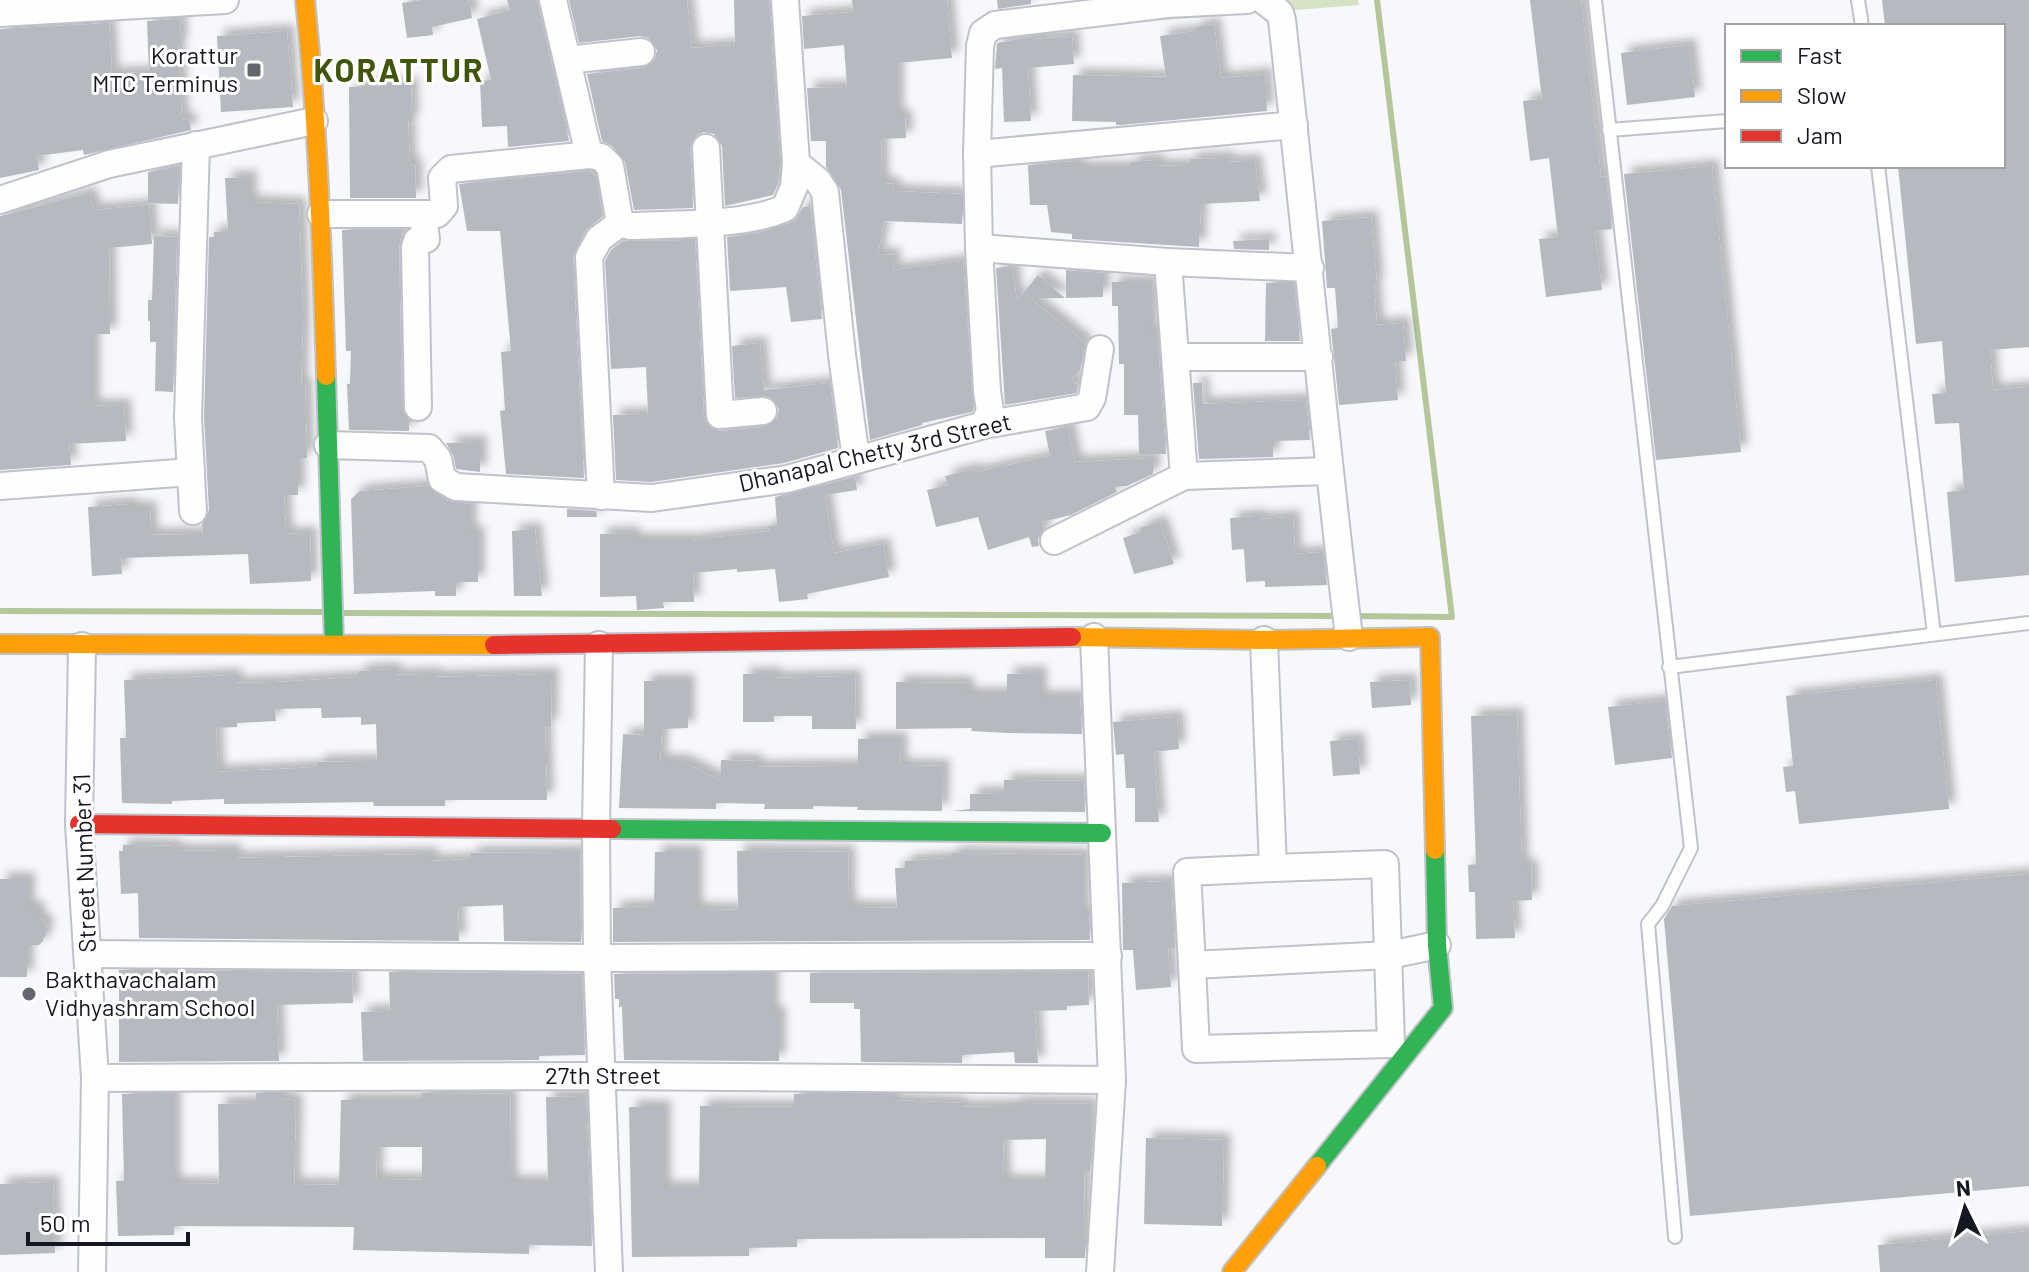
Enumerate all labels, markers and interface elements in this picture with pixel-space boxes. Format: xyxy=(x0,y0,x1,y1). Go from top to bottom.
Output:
legend xyxy=(1725,24,2005,168)
place label: Korattur MTC Terminus xyxy=(92,40,238,97)
text: Fast xyxy=(1797,40,1842,69)
district label: KORATTUR xyxy=(313,50,485,88)
marker: Korattur MTC Terminus xyxy=(245,61,263,79)
text: Slow xyxy=(1797,80,1846,109)
text: Jam xyxy=(1797,120,1843,149)
street label: Dhanapal Chetty 3rd Street xyxy=(736,406,1014,497)
street label: Street Number 31 xyxy=(66,773,101,953)
place label: Bakthavachalam Vidhyashram School xyxy=(45,964,255,1021)
marker: Bakthavachalam Vidhyashram School xyxy=(20,985,38,1003)
street label: 27th Street xyxy=(545,1060,661,1089)
north arrow xyxy=(1925,1168,2005,1248)
text: N xyxy=(1955,1173,1972,1201)
scale bar xyxy=(28,1196,188,1246)
text: 50 m xyxy=(40,1208,91,1237)

